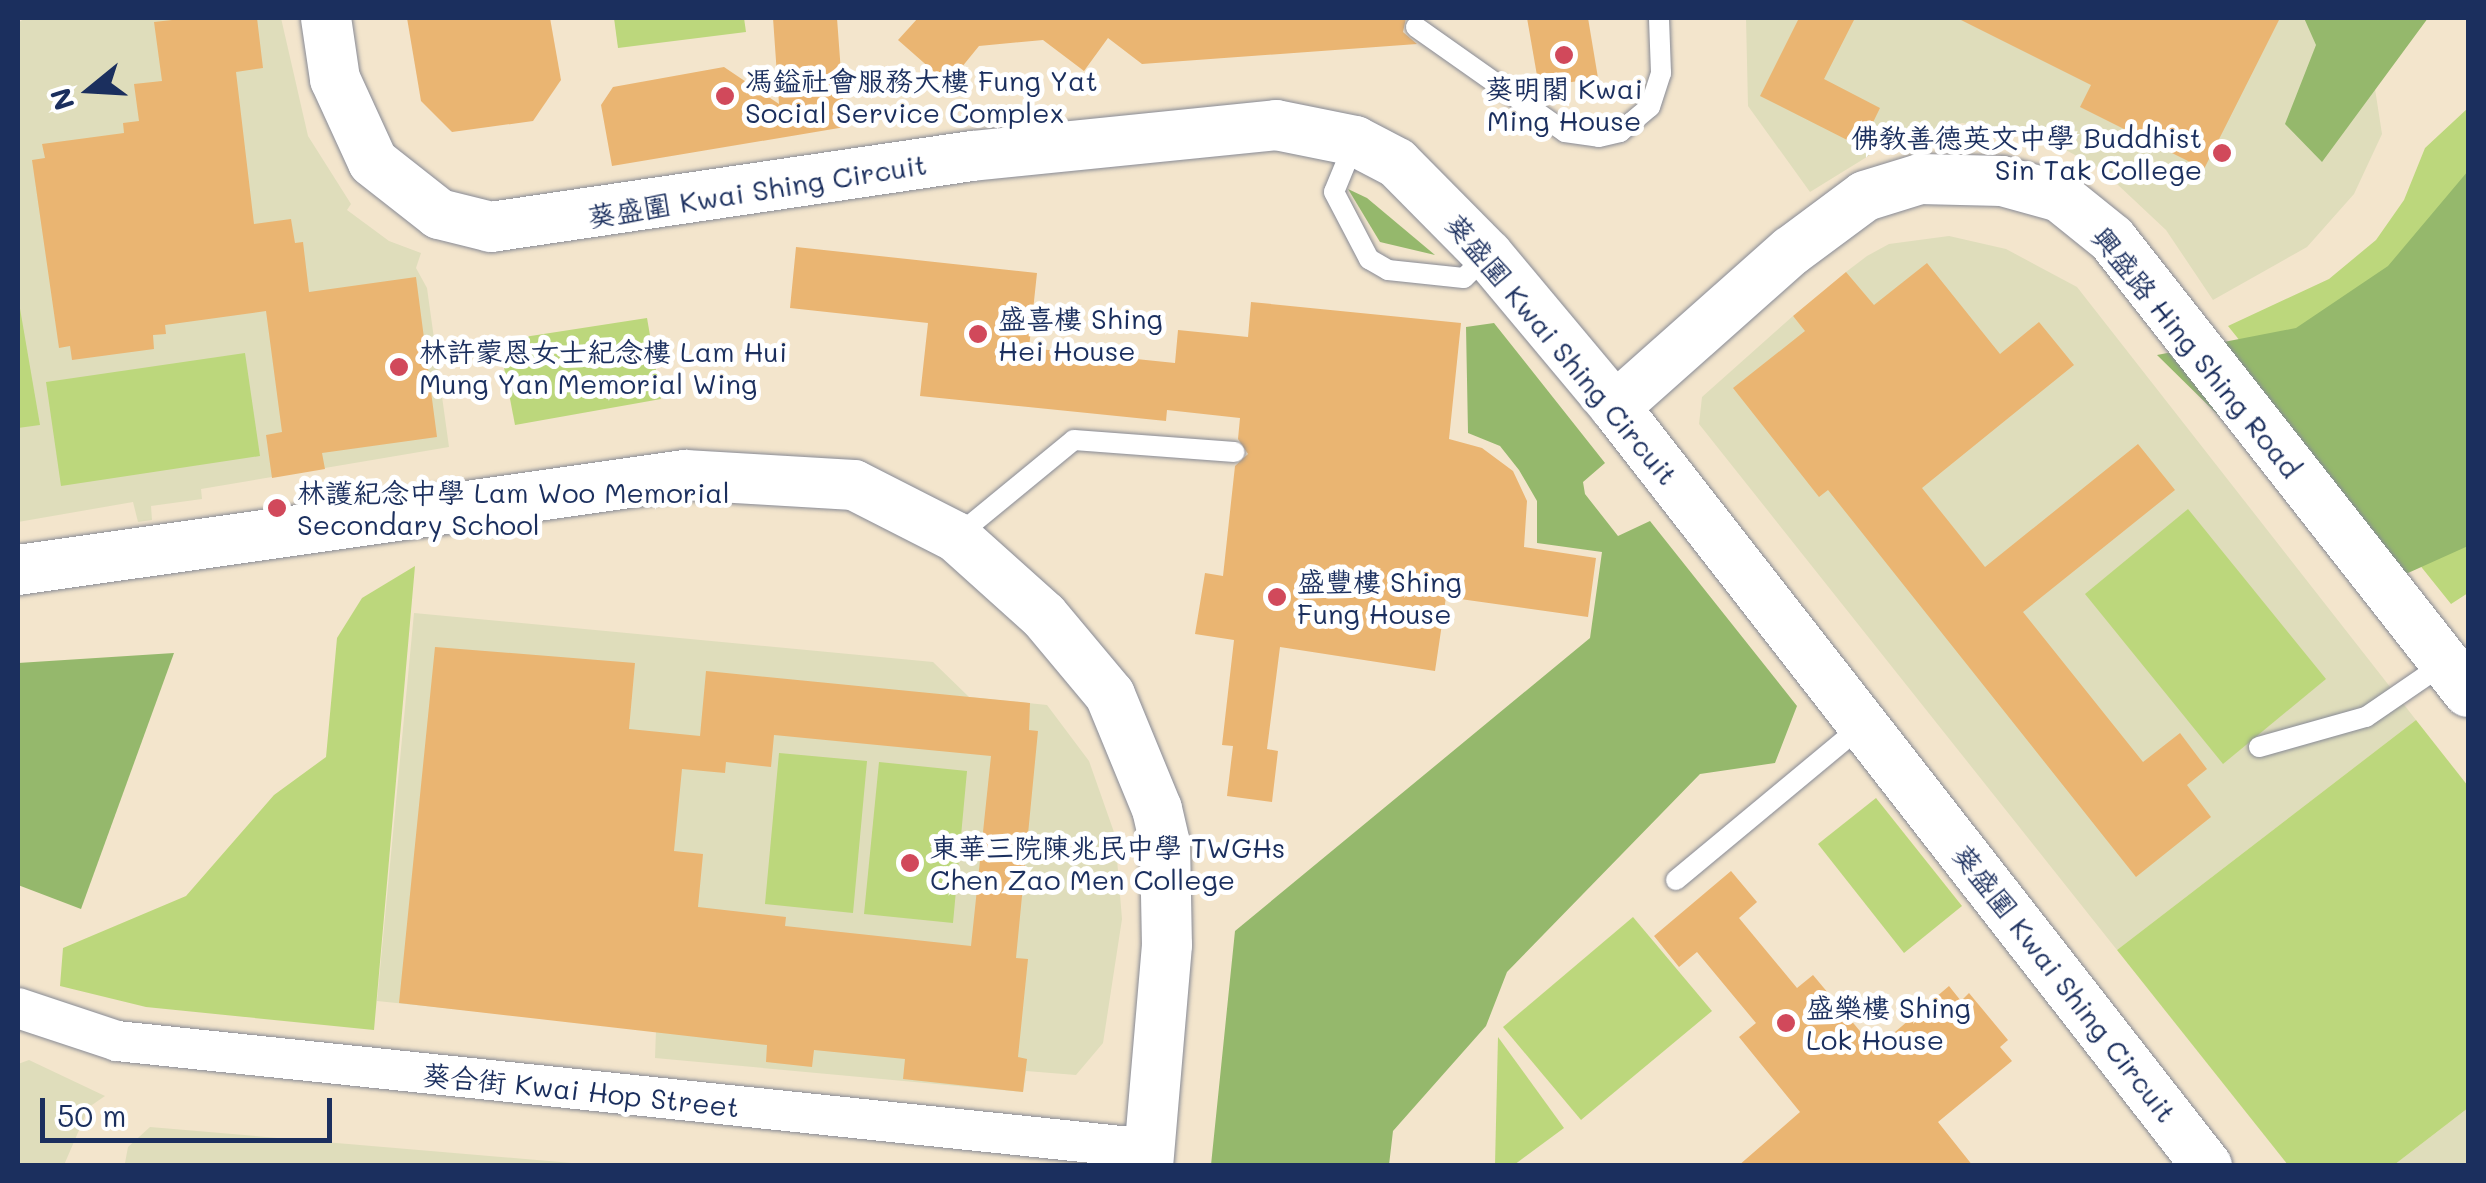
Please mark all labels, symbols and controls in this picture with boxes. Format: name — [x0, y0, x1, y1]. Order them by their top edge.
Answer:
north arrow — [40, 40, 140, 140]
marker: 葵明閣 Kwai Ming House — [1553, 44, 1575, 66]
place label: 馮鎰社會服務大樓 Fung Yat Social Service Complex — [745, 63, 1098, 129]
place label: 葵明閣 Kwai Ming House — [1485, 71, 1643, 137]
text: N — [41, 84, 82, 115]
marker: 馮鎰社會服務大樓 Fung Yat Social Service Complex — [714, 85, 736, 107]
place label: 佛教善德英文中學 Buddhist Sin Tak College — [1851, 120, 2202, 186]
marker: 佛教善德英文中學 Buddhist Sin Tak College — [2211, 142, 2233, 164]
street label: 葵盛圍 Kwai Shing Circuit — [585, 147, 929, 233]
street label: 葵盛圍 Kwai Shing Circuit — [1439, 207, 1685, 491]
street label: 興盛路 Hing Shing Road — [2086, 220, 2308, 484]
place label: 盛喜樓 Shing Hei House — [998, 301, 1163, 367]
marker: 盛喜樓 Shing Hei House — [967, 323, 989, 345]
place label: 林許蒙恩女士紀念樓 Lam Hui Mung Yan Memorial Wing — [419, 334, 787, 400]
marker: 林許蒙恩女士紀念樓 Lam Hui Mung Yan Memorial Wing — [388, 356, 410, 378]
place label: 林護紀念中學 Lam Woo Memorial Secondary School — [297, 475, 730, 541]
marker: 林護紀念中學 Lam Woo Memorial Secondary School — [266, 497, 288, 519]
place label: 盛豐樓 Shing Fung House — [1297, 564, 1462, 630]
marker: 盛豐樓 Shing Fung House — [1266, 586, 1288, 608]
place label: 東華三院陳兆民中學 TWGHs Chen Zao Men College — [930, 830, 1285, 896]
street label: 葵盛圍 Kwai Shing Circuit — [1946, 838, 2184, 1128]
marker: 東華三院陳兆民中學 TWGHs Chen Zao Men College — [899, 852, 921, 874]
place label: 盛樂樓 Shing Lok House — [1806, 990, 1971, 1056]
marker: 盛樂樓 Shing Lok House — [1775, 1012, 1797, 1034]
street label: 葵合街 Kwai Hop Street — [421, 1057, 741, 1123]
scale bar — [45, 1078, 338, 1140]
text: 50 m — [57, 1095, 127, 1135]

